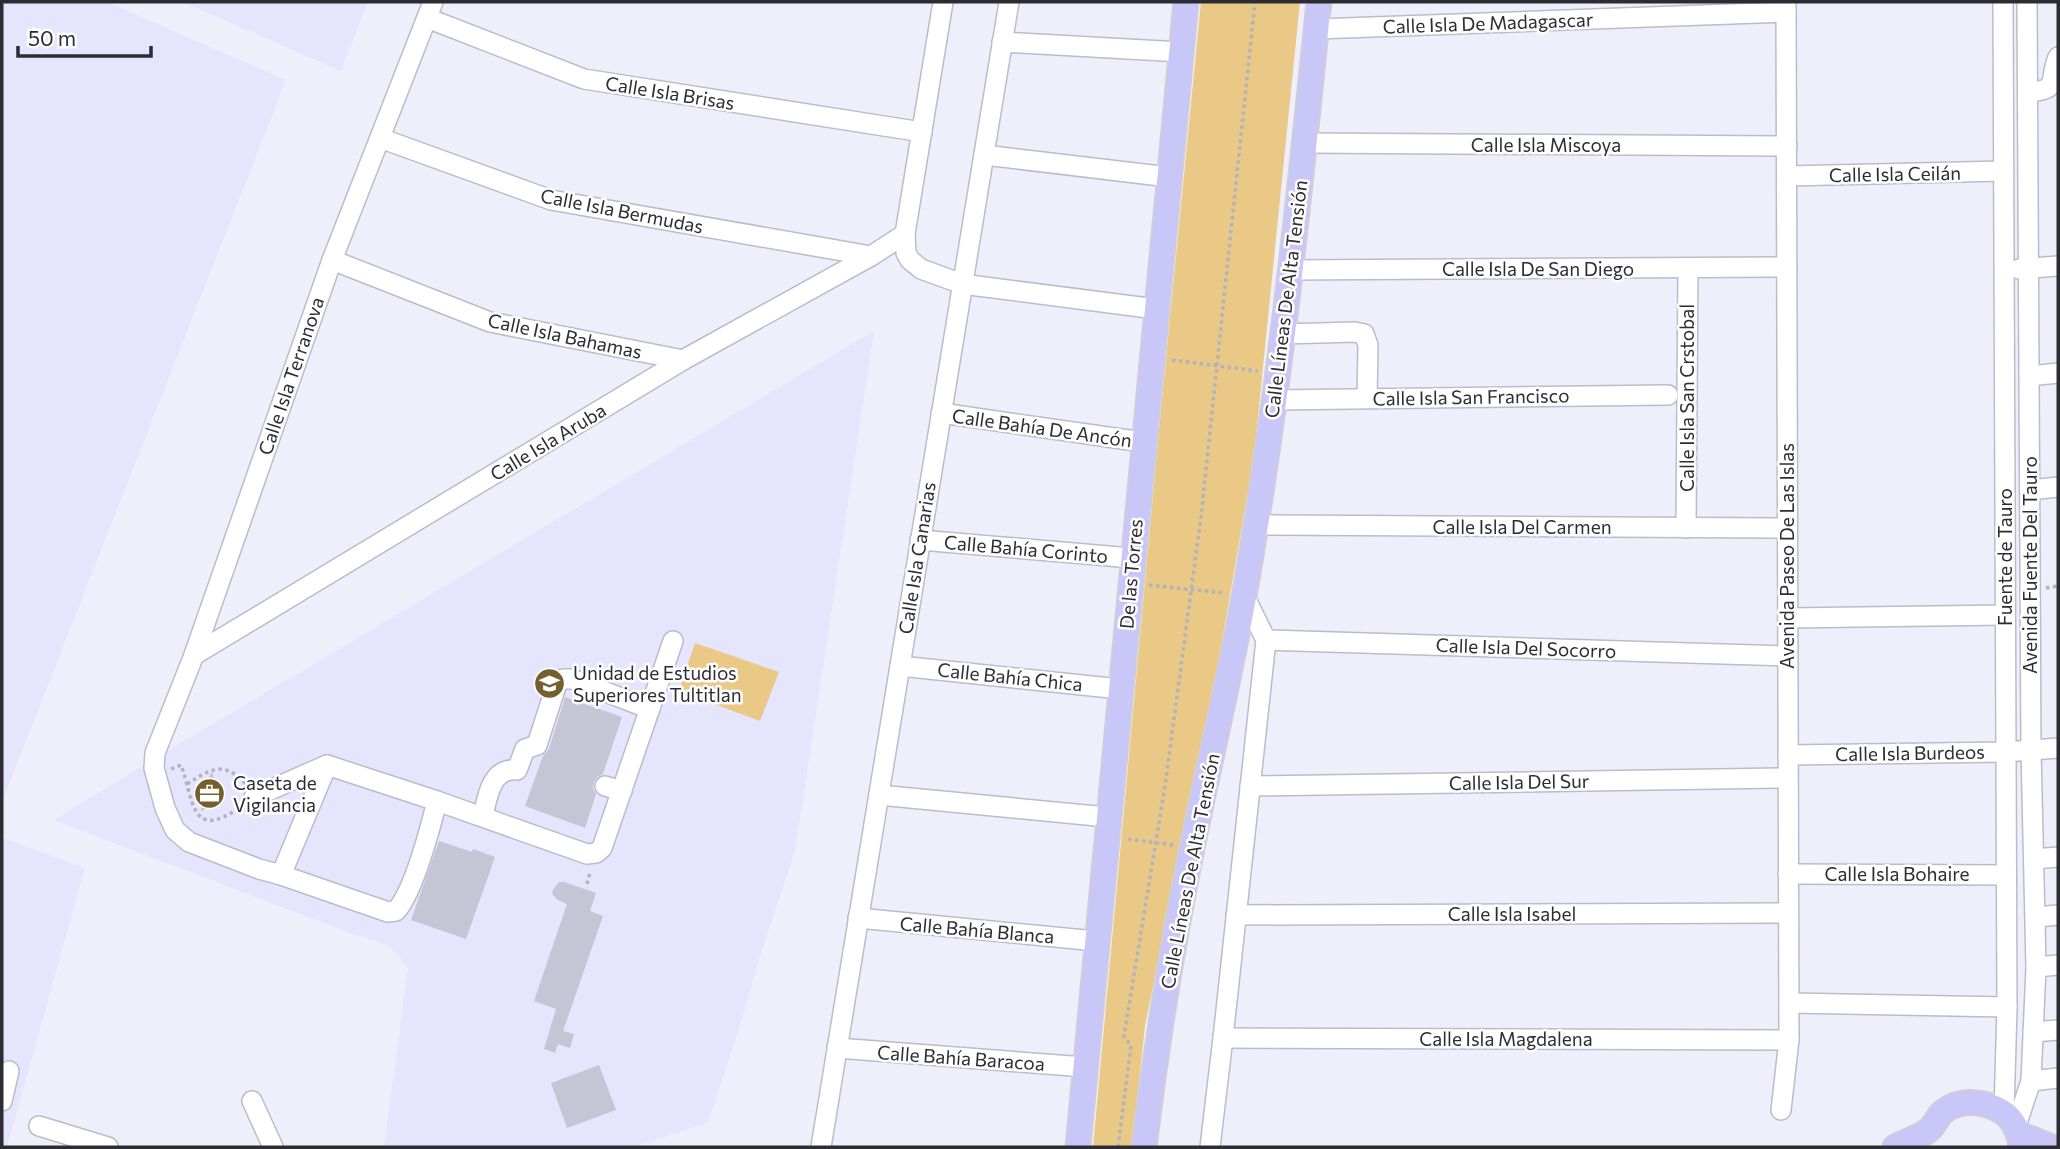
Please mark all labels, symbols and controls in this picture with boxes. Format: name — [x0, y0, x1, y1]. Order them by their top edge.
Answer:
street label: Calle Isla De Madagascar — [1382, 7, 1594, 38]
scale bar — [18, 14, 150, 58]
text: 50 m — [28, 25, 76, 50]
street label: Calle Isla Brisas — [604, 71, 736, 114]
street label: Calle Isla Miscoya — [1471, 133, 1621, 156]
street label: Calle Isla Ceilán — [1829, 161, 1961, 186]
street label: Calle Líneas De Alta Tensión — [1259, 179, 1312, 419]
street label: Calle Isla Bermudas — [539, 183, 705, 238]
street label: Calle Isla De San Diego — [1442, 257, 1634, 280]
street label: Calle Isla Terranova — [253, 294, 328, 458]
street label: Calle Isla San Crstobal — [1675, 304, 1698, 492]
street label: Calle Isla Bahamas — [486, 308, 644, 363]
street label: Calle Isla San Francisco — [1372, 383, 1570, 410]
street label: Calle Isla Aruba — [486, 398, 610, 485]
street label: Calle Bahía De Ancón — [951, 404, 1133, 451]
street label: Avenida Paseo De Las Islas — [1775, 443, 1798, 669]
street label: Avenida Fuente Del Tauro — [2018, 456, 2041, 674]
street label: Calle Isla Canarias — [893, 480, 940, 636]
street label: Fuente de Tauro — [1993, 488, 2016, 626]
street label: Calle Isla Del Carmen — [1432, 515, 1612, 538]
street label: De las Torres — [1114, 518, 1147, 630]
street label: Calle Bahía Corinto — [943, 530, 1109, 567]
street label: Calle Isla Del Socorro — [1435, 633, 1617, 662]
street label: Calle Bahía Chica — [936, 657, 1084, 696]
place label: Unidad de Estudios Superiores Tultitlan — [573, 661, 742, 706]
school or university icon: Unidad de Estudios Superiores Tultitlan — [533, 667, 567, 701]
street label: Calle Isla Burdeos — [1835, 740, 1985, 765]
street label: Calle Líneas De Alta Tensión — [1155, 751, 1224, 991]
street label: Calle Isla Del Sur — [1449, 769, 1590, 794]
place label: Caseta de Vigilancia — [233, 771, 317, 816]
office icon: Caseta de Vigilancia — [193, 777, 227, 811]
street label: Calle Isla Bohaire — [1824, 862, 1970, 885]
street label: Calle Isla Isabel — [1448, 902, 1576, 925]
street label: Calle Bahía Blanca — [899, 911, 1055, 948]
street label: Calle Isla Magdalena — [1419, 1027, 1593, 1050]
street label: Calle Bahía Baracoa — [876, 1040, 1046, 1075]

